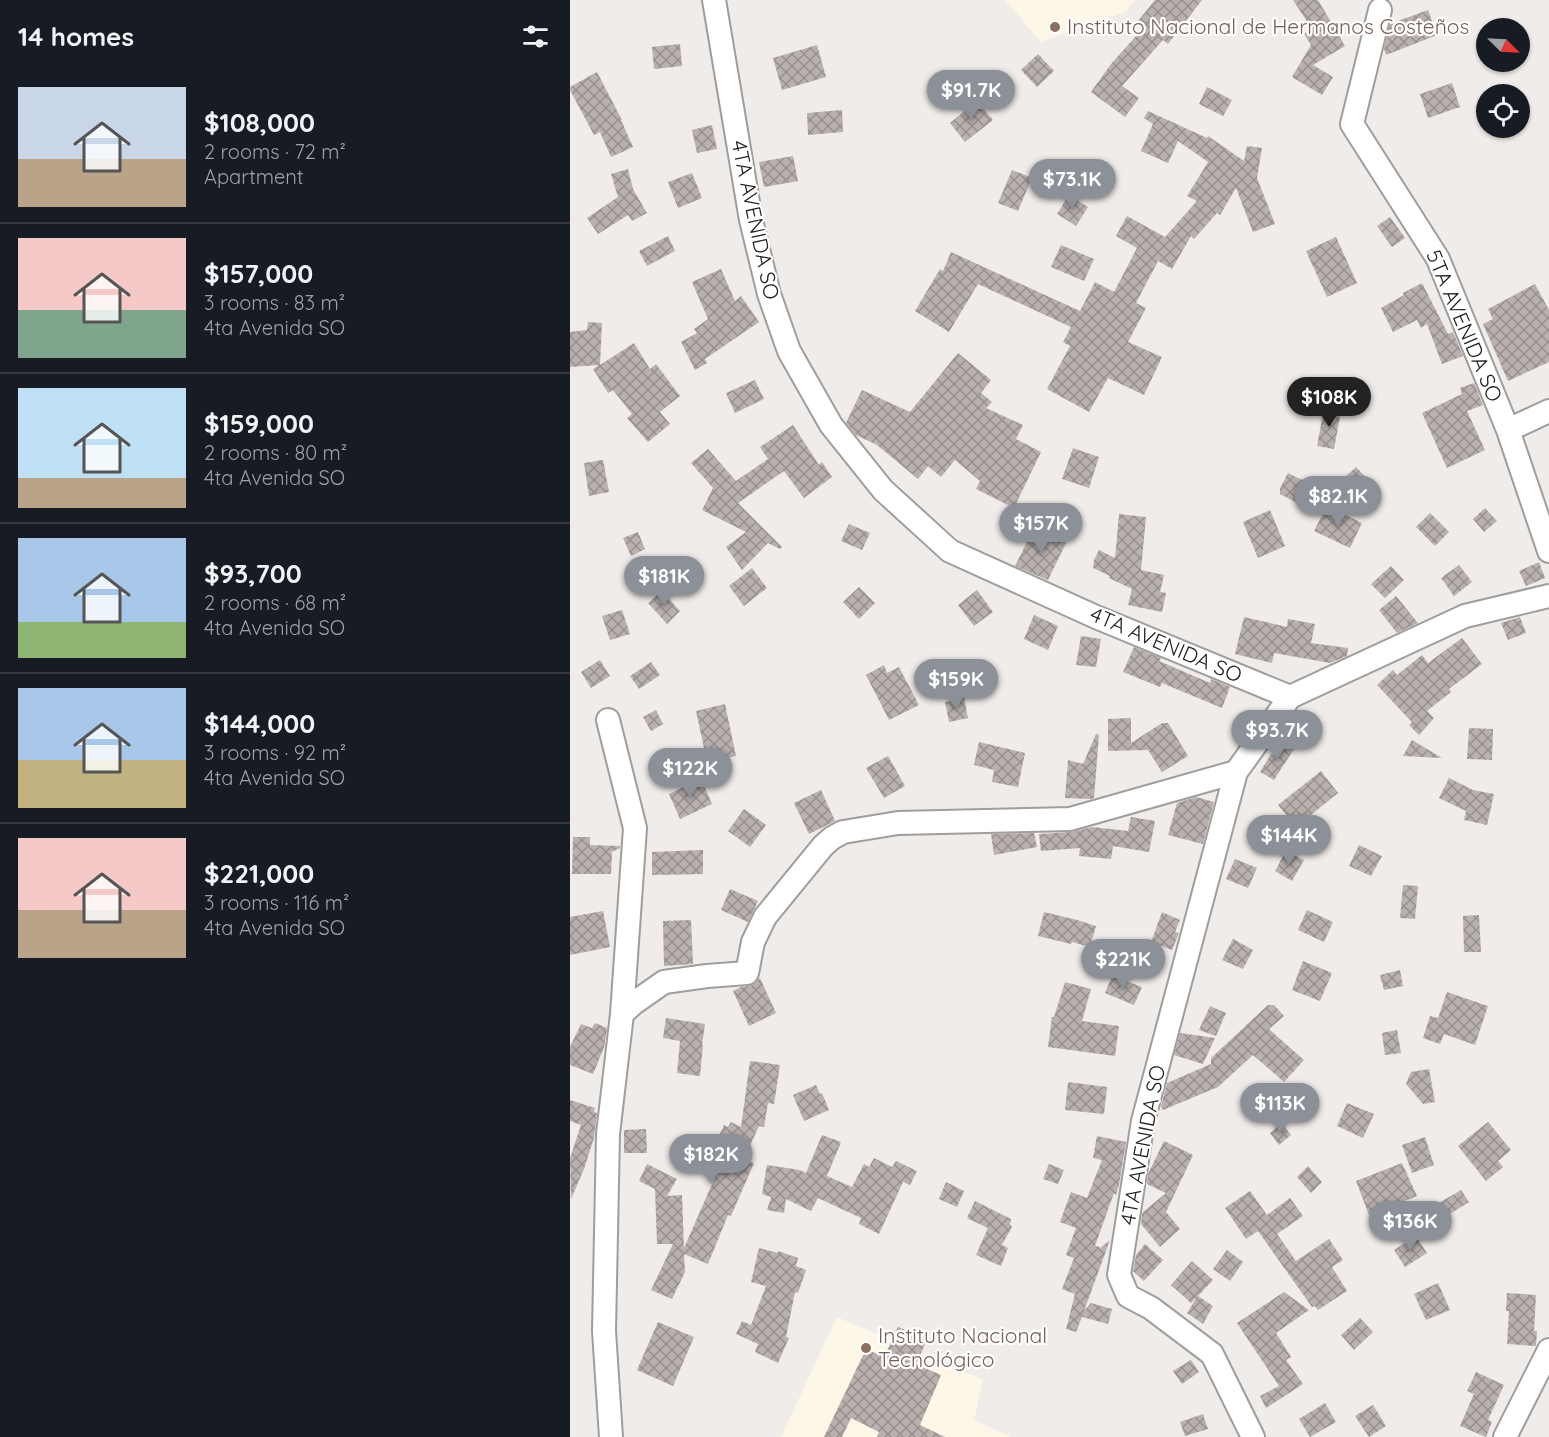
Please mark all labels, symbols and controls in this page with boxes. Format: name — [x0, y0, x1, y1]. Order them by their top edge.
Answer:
place label: Instituto Nacional de Hermanos Costeños — [1067, 13, 1469, 39]
north arrow — [1476, 18, 1530, 72]
map controls — [1476, 18, 1530, 138]
text: 14 homes — [18, 20, 134, 53]
icon: filters — [519, 20, 552, 53]
marker: Instituto Nacional de Hermanos Costeños — [1048, 20, 1062, 34]
pin: $91.7K — [922, 70, 1020, 121]
text: $91.7K — [941, 77, 1001, 102]
button: locate — [1476, 84, 1530, 138]
text: $108,000 — [204, 106, 315, 139]
icon: home — [66, 111, 138, 183]
street label: 4TA AVENIDA SO — [726, 138, 786, 302]
text: 2 rooms · 72 m² — [204, 139, 346, 164]
pin: $73.1K — [1023, 159, 1121, 210]
text: Apartment — [204, 164, 304, 189]
text: $73.1K — [1043, 166, 1101, 191]
street label: 5TA AVENIDA SO — [1421, 246, 1509, 406]
text: $157,000 — [204, 257, 313, 290]
icon: home — [66, 262, 138, 334]
text: 3 rooms · 83 m² — [204, 290, 345, 315]
text: 4ta Avenida SO — [204, 315, 345, 340]
pin: $108K — [1287, 377, 1371, 428]
text: $108K — [1301, 384, 1357, 409]
text: $159,000 — [204, 407, 314, 440]
icon: home — [66, 412, 138, 484]
text: 2 rooms · 80 m² — [204, 440, 347, 465]
text: 4ta Avenida SO — [204, 465, 345, 490]
pin: $82.1K — [1289, 476, 1387, 527]
text: $82.1K — [1308, 483, 1368, 508]
pin: $157K — [999, 503, 1083, 554]
text: $157K — [1013, 510, 1069, 535]
pin: $181K — [622, 556, 706, 607]
text: $93,700 — [204, 557, 302, 590]
icon: home — [66, 562, 138, 634]
text: $181K — [638, 563, 690, 588]
text: 2 rooms · 68 m² — [204, 590, 346, 615]
street label: 4TA AVENIDA SO — [1087, 600, 1246, 688]
text: 4ta Avenida SO — [204, 615, 345, 640]
pin: $159K — [914, 659, 998, 710]
text: $159K — [928, 666, 984, 691]
text: $144,000 — [204, 707, 315, 740]
pin: $93.7K — [1228, 710, 1326, 761]
icon: home — [66, 712, 138, 784]
text: $93.7K — [1245, 717, 1309, 742]
text: 3 rooms · 92 m² — [204, 740, 346, 765]
pin: $122K — [648, 748, 732, 799]
text: $122K — [662, 755, 718, 780]
text: 4ta Avenida SO — [204, 765, 345, 790]
pin: $144K — [1247, 815, 1331, 866]
text: $144K — [1261, 822, 1317, 847]
text: $221,000 — [204, 857, 314, 890]
icon: home — [66, 862, 138, 934]
text: 3 rooms · 116 m² — [204, 890, 349, 915]
text: 4ta Avenida SO — [204, 915, 345, 940]
pin: $221K — [1081, 939, 1165, 990]
text: $221K — [1095, 946, 1151, 971]
street label: 4TA AVENIDA SO — [1114, 1063, 1170, 1227]
pin: $113K — [1238, 1083, 1322, 1134]
text: $113K — [1254, 1090, 1306, 1115]
pin: $182K — [669, 1134, 753, 1185]
text: $182K — [683, 1141, 739, 1166]
pin: $136K — [1368, 1201, 1452, 1252]
text: $136K — [1383, 1208, 1437, 1233]
place label: Instituto Nacional Tecnológico — [878, 1322, 1047, 1372]
marker: Instituto Nacional Tecnológico — [859, 1341, 873, 1355]

